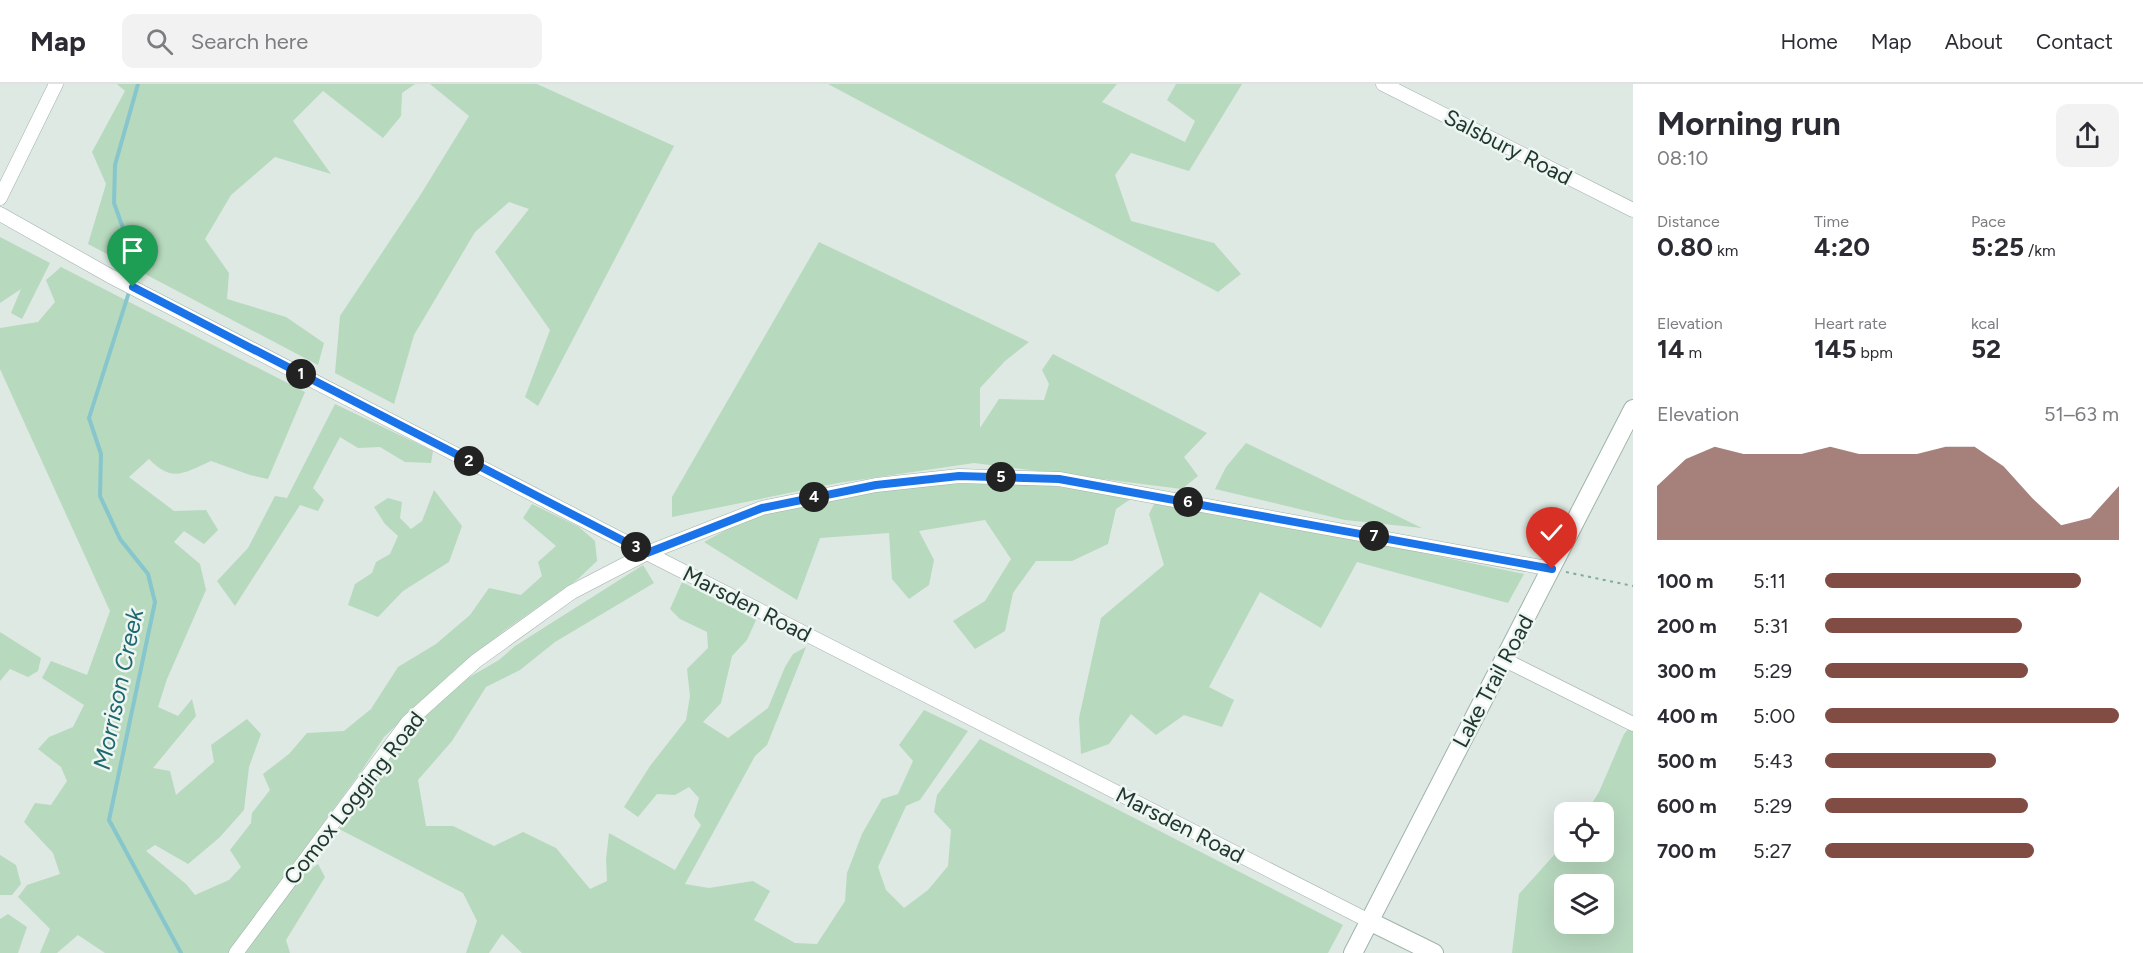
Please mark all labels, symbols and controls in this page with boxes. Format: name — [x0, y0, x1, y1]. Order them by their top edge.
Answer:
search box — [122, 14, 542, 68]
text: Map — [30, 24, 86, 58]
icon: search — [143, 25, 176, 58]
text: Search here — [191, 28, 308, 55]
text: Home — [1781, 29, 1838, 54]
text: Map — [1871, 29, 1912, 54]
text: About — [1945, 29, 2003, 54]
text: Contact — [2036, 29, 2113, 54]
street label: Salsbury Road — [1439, 103, 1577, 191]
text: Morning run — [1657, 104, 1841, 143]
button: share — [2056, 104, 2119, 167]
text: 08:10 — [1657, 146, 1708, 170]
text: Distance — [1657, 212, 1720, 231]
text: Time — [1814, 212, 1849, 231]
text: Pace — [1971, 212, 2006, 231]
pin — [107, 225, 158, 287]
text: 0.80 — [1657, 231, 1713, 263]
text: 4:20 — [1814, 231, 1870, 263]
text: 5:25 — [1971, 231, 2024, 263]
icon: arrive — [116, 234, 149, 267]
text: km — [1713, 241, 1738, 260]
text: /km — [2024, 241, 2056, 260]
text: Elevation — [1657, 314, 1723, 333]
text: Heart rate — [1814, 314, 1887, 333]
text: kcal — [1971, 314, 1999, 333]
text: 14 — [1657, 333, 1684, 365]
text: 145 — [1814, 333, 1857, 365]
text: 52 — [1971, 333, 2001, 365]
text: m — [1684, 343, 1702, 362]
text: bpm — [1857, 343, 1893, 362]
pin: 1 — [286, 359, 316, 389]
text: 1 — [298, 364, 304, 383]
text: Elevation — [1657, 402, 1739, 426]
text: 51–63 m — [2044, 402, 2119, 426]
pin: 2 — [454, 446, 484, 476]
text: 2 — [464, 451, 474, 470]
pin: 5 — [986, 462, 1016, 492]
text: 5 — [996, 467, 1006, 486]
pin: 4 — [799, 482, 829, 512]
text: 4 — [809, 487, 819, 506]
pin: 6 — [1173, 487, 1203, 517]
text: 6 — [1183, 492, 1193, 511]
pin — [1526, 507, 1577, 569]
icon: check — [1535, 516, 1568, 549]
pin: 7 — [1359, 521, 1389, 551]
text: 7 — [1370, 526, 1378, 545]
pin: 3 — [621, 532, 651, 562]
text: 3 — [632, 537, 640, 556]
street label: Marsden Road — [678, 560, 816, 648]
text: 100 m — [1657, 569, 1714, 593]
text: 5:11 — [1753, 569, 1786, 593]
water label: Morrison Creek — [87, 604, 150, 772]
street label: Lake Trail Road — [1447, 610, 1539, 752]
text: 200 m — [1657, 614, 1717, 638]
text: 5:31 — [1753, 614, 1789, 638]
text: 300 m — [1657, 659, 1716, 683]
text: 5:29 — [1753, 659, 1792, 683]
text: 400 m — [1657, 704, 1718, 728]
text: 5:00 — [1753, 704, 1795, 728]
street label: Comox Logging Road — [278, 706, 430, 890]
text: 500 m — [1657, 749, 1717, 773]
text: 5:43 — [1753, 749, 1793, 773]
street label: Marsden Road — [1111, 781, 1249, 869]
text: 600 m — [1657, 794, 1717, 818]
text: 5:29 — [1753, 794, 1792, 818]
map controls — [1554, 802, 1614, 934]
button: locate — [1554, 802, 1614, 862]
text: 700 m — [1657, 839, 1716, 863]
text: 5:27 — [1753, 839, 1791, 863]
button: layers — [1554, 874, 1614, 934]

